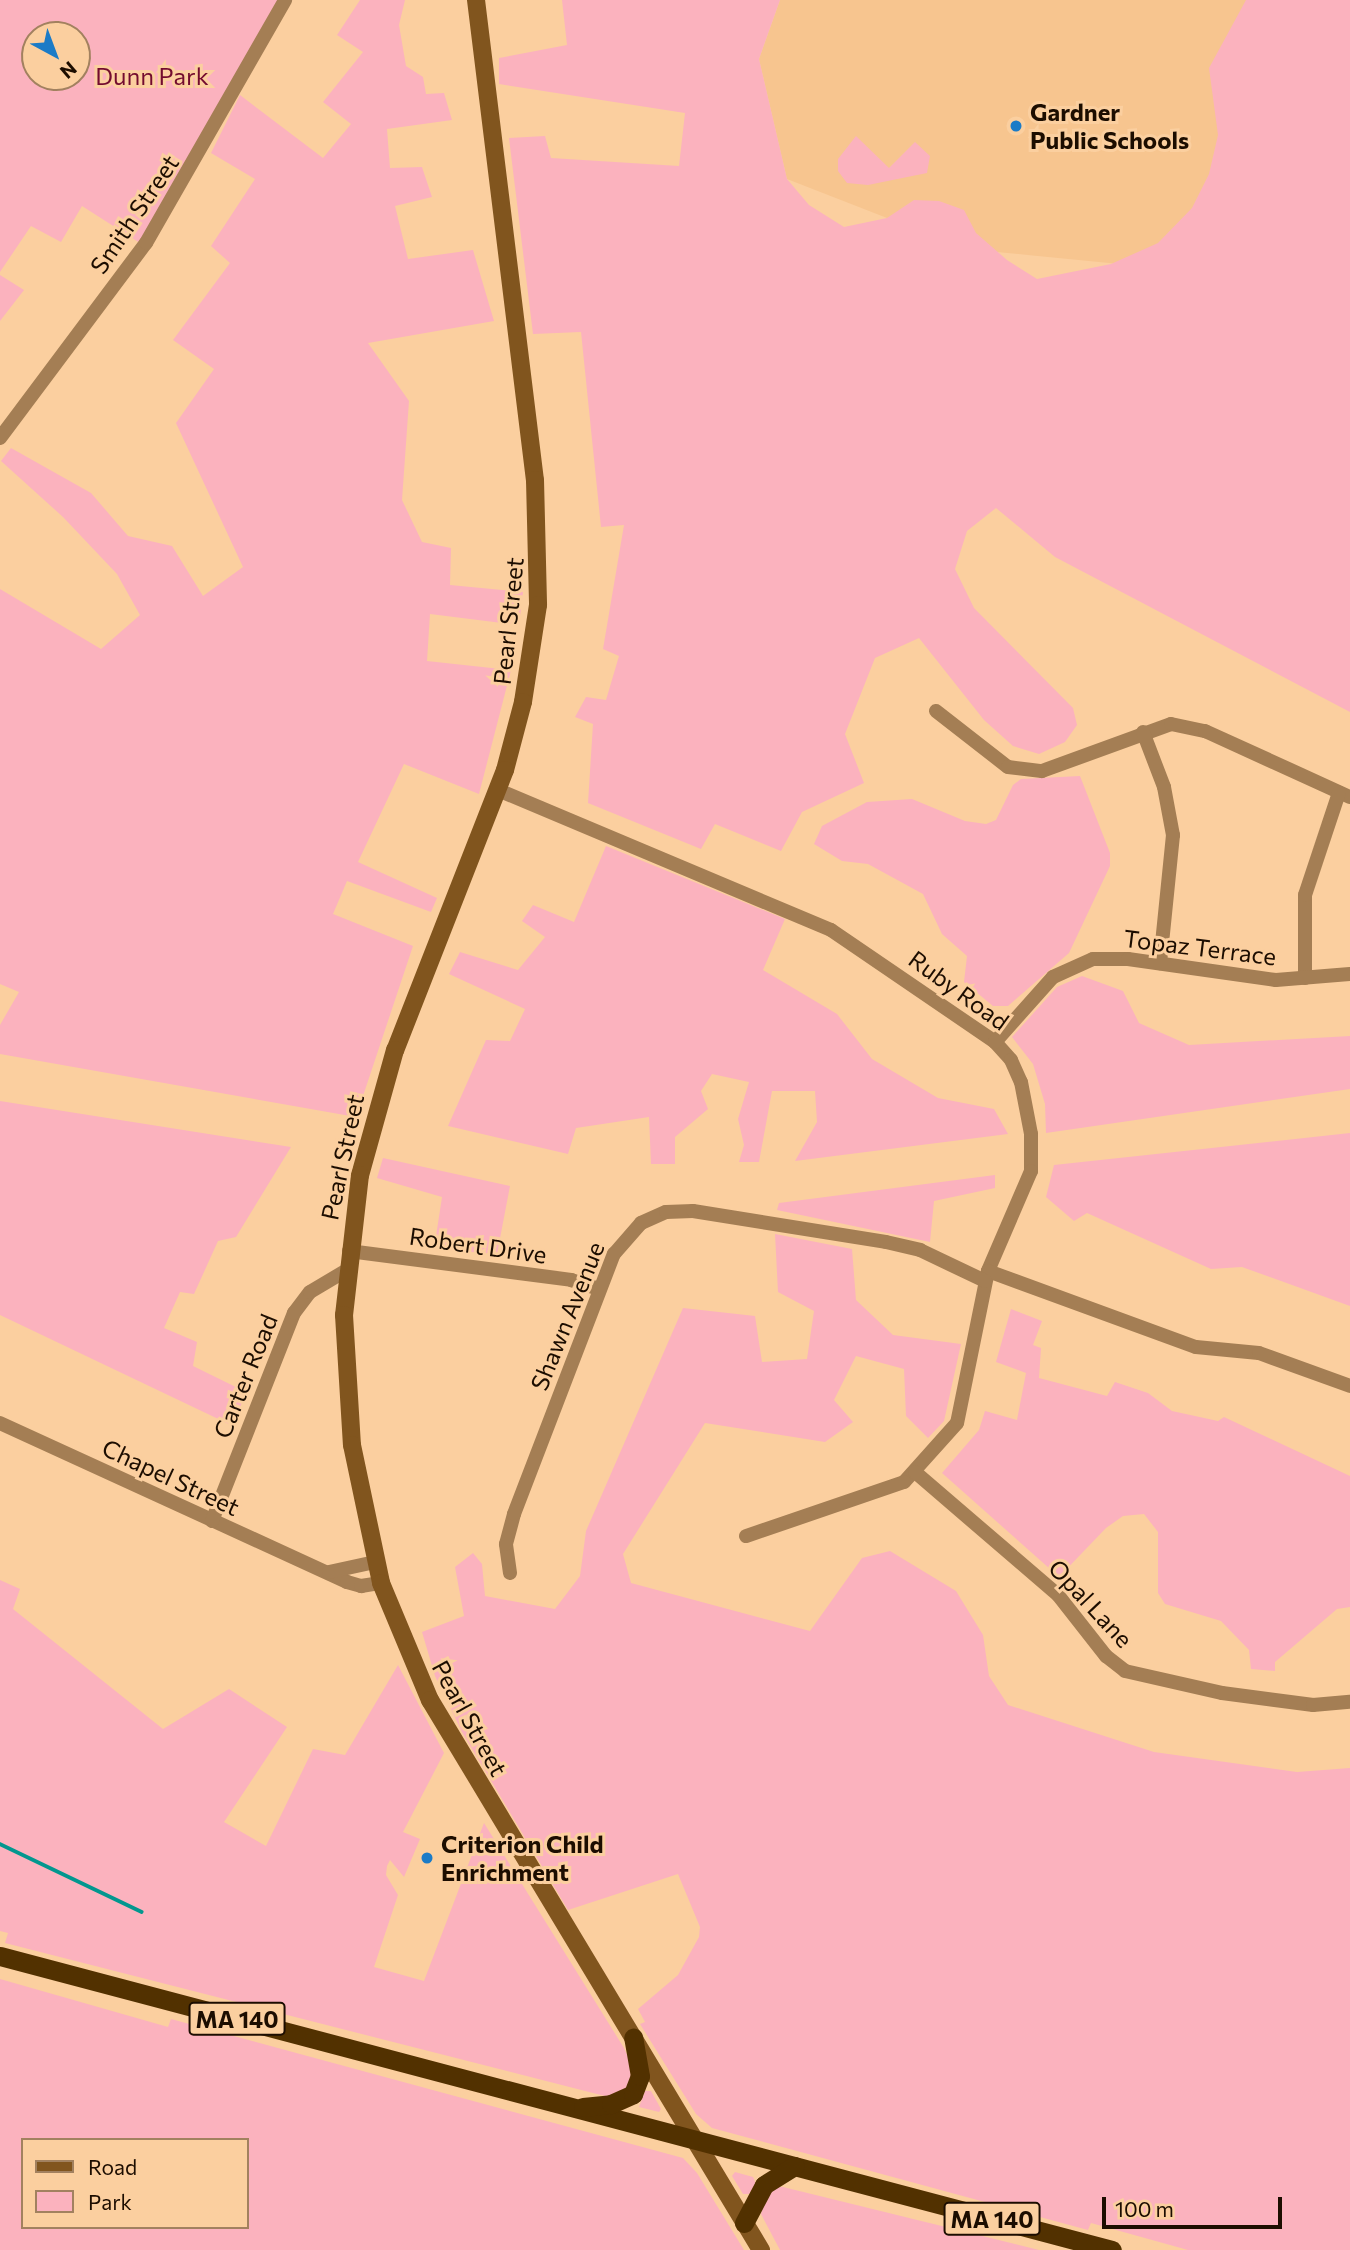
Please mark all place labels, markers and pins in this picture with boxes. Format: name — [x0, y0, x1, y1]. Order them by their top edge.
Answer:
place label: Gardner Public Schools — [1030, 98, 1189, 154]
marker: Gardner Public Schools — [1008, 118, 1024, 134]
place label: Criterion Child Enrichment — [441, 1830, 604, 1886]
marker: Criterion Child Enrichment — [419, 1850, 435, 1866]

